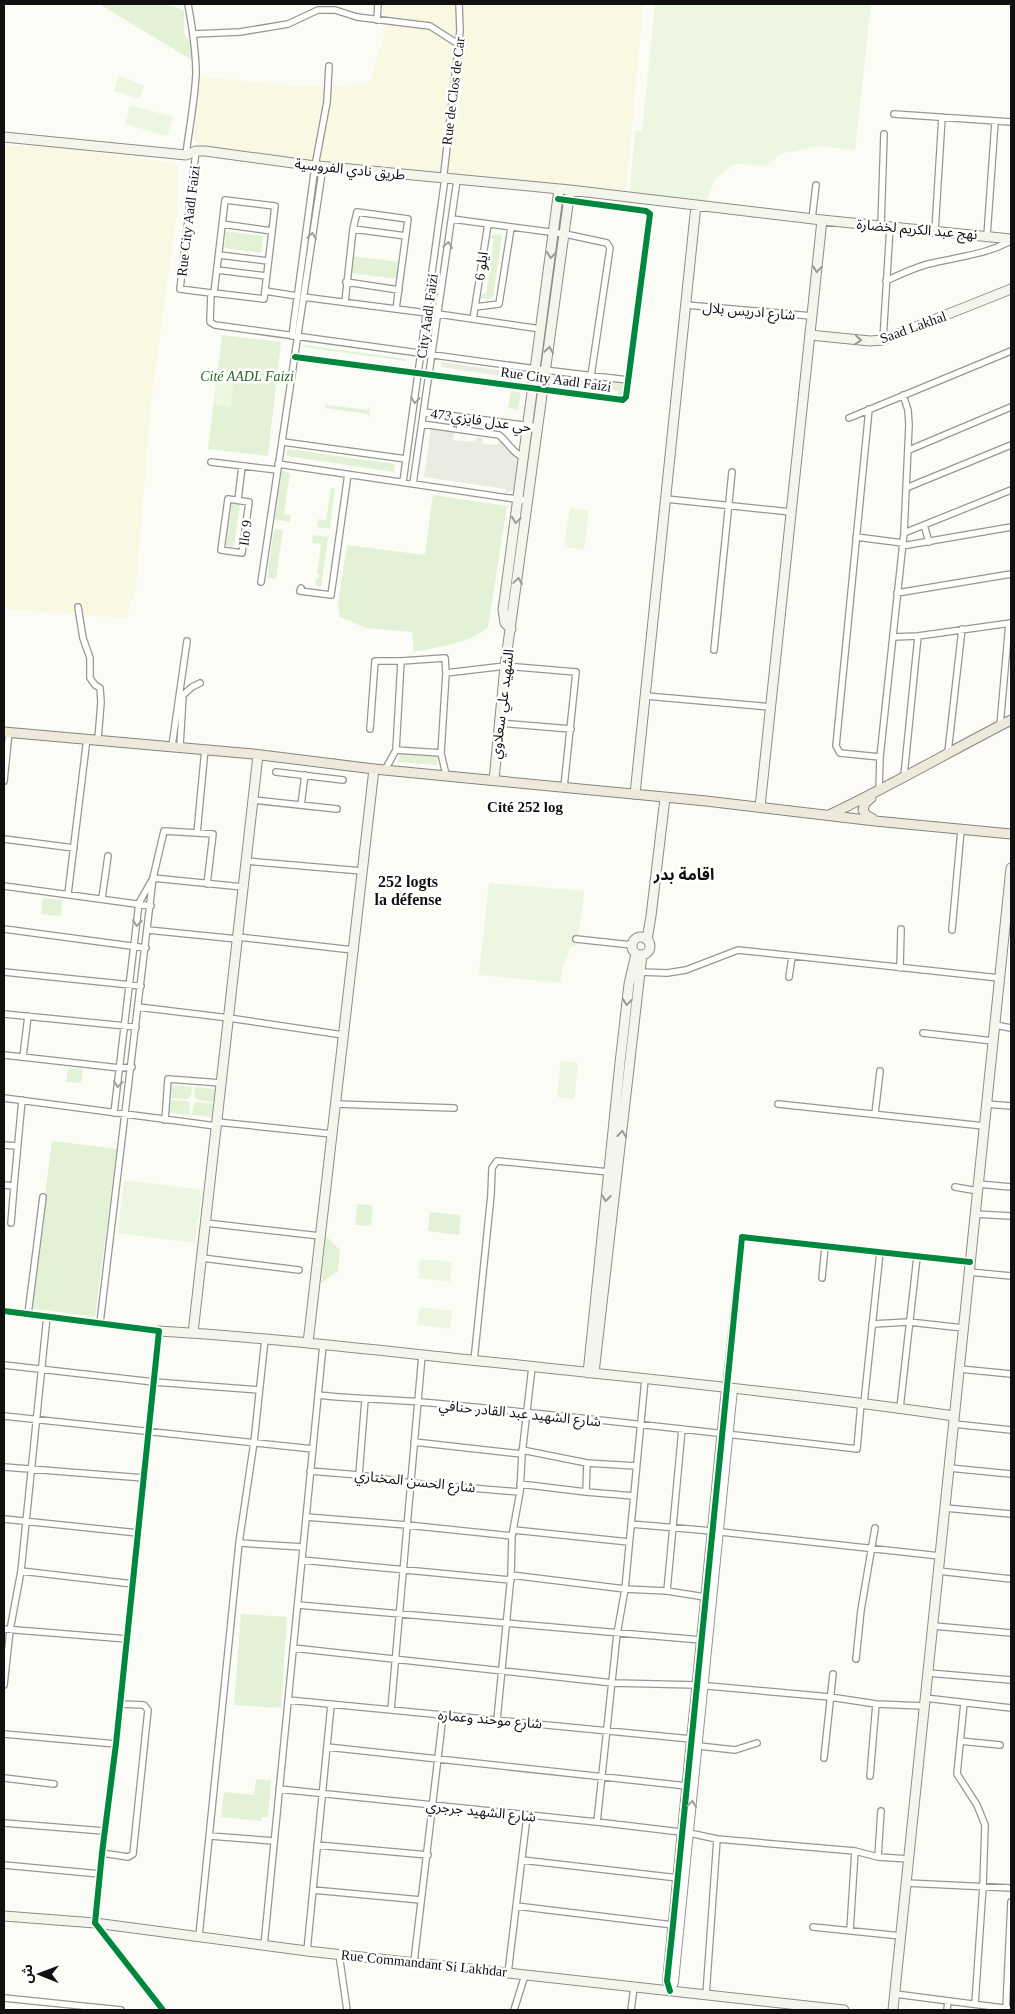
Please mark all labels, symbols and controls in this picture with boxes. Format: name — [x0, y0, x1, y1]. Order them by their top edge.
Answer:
street label: Rue de Clos de Car — [439, 36, 468, 146]
street label: طريق نادي الفروسية — [294, 156, 406, 186]
street label: Rue City Aadl Faizi — [174, 165, 203, 277]
street label: نهج عبد الكريم لخضارة — [856, 217, 978, 245]
one-way arrow — [307, 232, 317, 241]
one-way arrow — [442, 241, 453, 249]
street label: ايلو 6 — [472, 251, 492, 282]
one-way arrow — [546, 251, 557, 259]
one-way arrow — [812, 265, 823, 273]
street label: City Aadl Faizi — [414, 273, 441, 359]
street label: شارع ادريس بلال — [702, 300, 796, 326]
street label: Saad Lakhal — [878, 308, 949, 346]
one-way arrow — [855, 334, 863, 345]
one-way arrow — [543, 346, 554, 354]
street label: Rue City Aadl Faizi — [500, 364, 612, 395]
park label: Cité AADL Faizi — [200, 369, 294, 384]
one-way arrow — [410, 396, 420, 404]
street label: 473حي عدل فايزي — [429, 406, 532, 438]
one-way arrow — [511, 516, 521, 525]
street label: Ilo 9 — [236, 519, 255, 547]
one-way arrow — [512, 577, 523, 585]
street label: الشهيد علي سعلاوي — [488, 648, 520, 760]
district label: Cité 252 log — [487, 799, 563, 815]
district label: اقامة بدر — [653, 866, 714, 884]
district label: 252 logts la défense — [374, 873, 442, 908]
one-way arrow — [132, 919, 143, 927]
one-way arrow — [622, 998, 633, 1006]
one-way arrow — [113, 1081, 124, 1089]
one-way arrow — [616, 1129, 627, 1137]
one-way arrow — [601, 1195, 612, 1203]
street label: شارع الشهيد عبد القادر حنافي — [438, 1398, 602, 1433]
street label: شارع الحسن المختاري — [353, 1468, 476, 1499]
street label: شارع موحند وعماره — [437, 1707, 543, 1735]
street label: شارع الشهيد جرجري — [425, 1798, 537, 1828]
one-way arrow — [687, 1800, 698, 1808]
street label: Rue Commandant Si Lakhdar — [340, 1947, 508, 1980]
north arrow — [15, 1949, 65, 1999]
text: ش — [20, 1964, 35, 1984]

